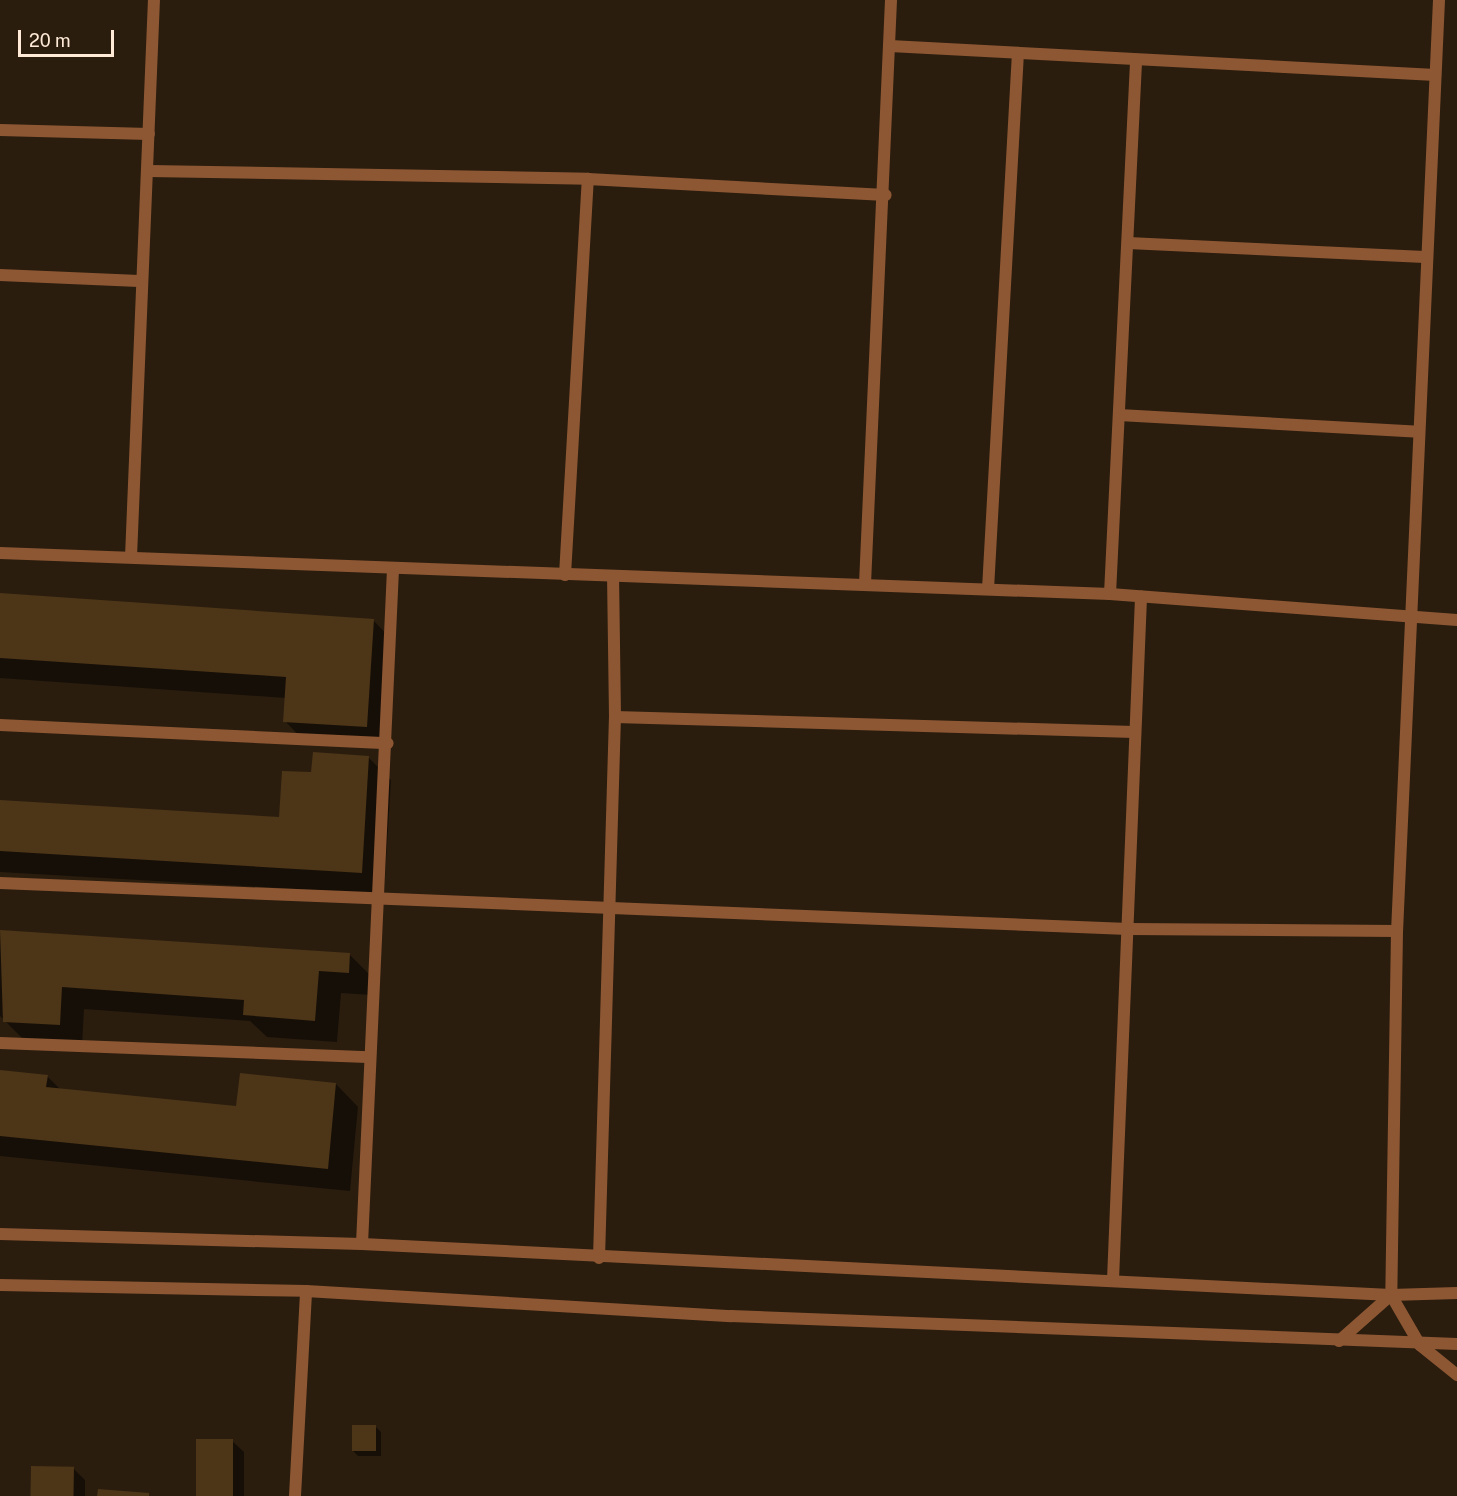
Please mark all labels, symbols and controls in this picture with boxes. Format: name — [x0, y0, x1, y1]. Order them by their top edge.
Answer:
scale bar — [21, 18, 117, 56]
text: 20 m — [29, 30, 71, 51]

